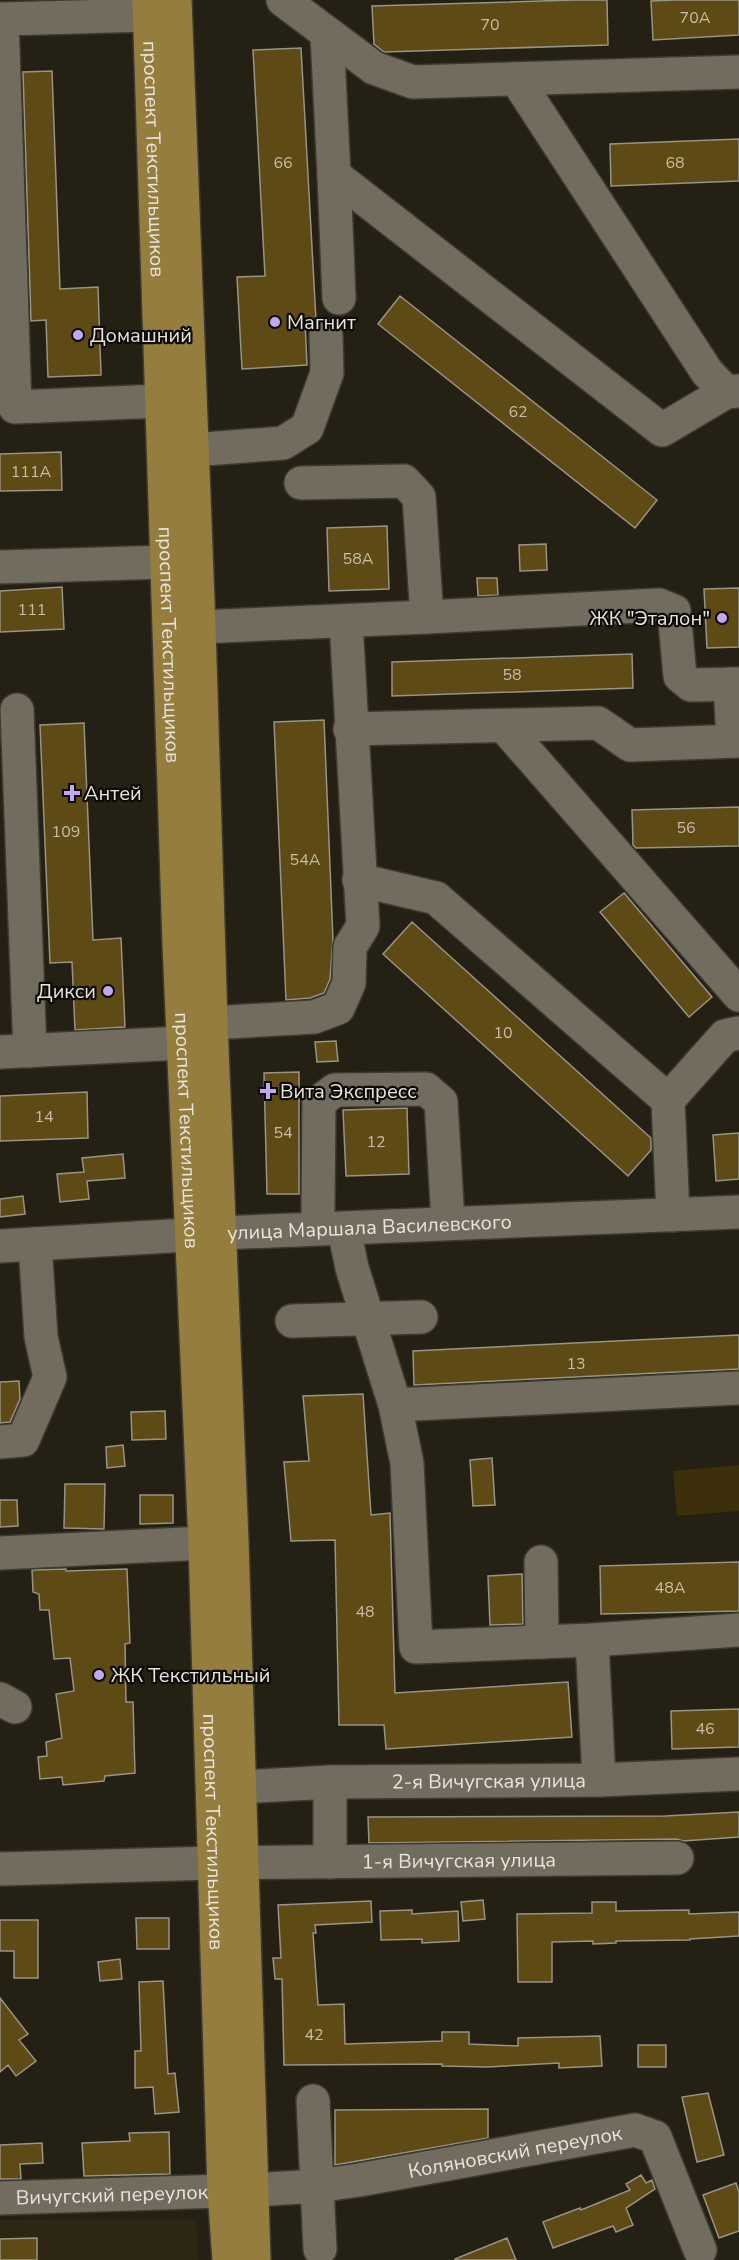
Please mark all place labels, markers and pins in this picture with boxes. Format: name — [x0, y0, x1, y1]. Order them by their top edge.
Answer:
place label: Магнит — [287, 309, 356, 336]
marker: Магнит — [268, 315, 282, 329]
place label: Домашний — [90, 322, 192, 349]
marker: Домашний — [71, 328, 85, 342]
place label: ЖК "Эталон" — [589, 605, 710, 632]
marker: ЖК "Эталон" — [715, 611, 729, 625]
place label: Антей — [84, 780, 142, 807]
marker: Антей — [65, 786, 79, 800]
place label: Дикси — [37, 978, 96, 1005]
marker: Дикси — [101, 984, 115, 998]
place label: Вита Экспресс — [280, 1078, 417, 1105]
marker: Вита Экспресс — [261, 1084, 275, 1098]
place label: ЖК Текстильный — [111, 1662, 270, 1689]
marker: ЖК Текстильный — [92, 1668, 106, 1682]

